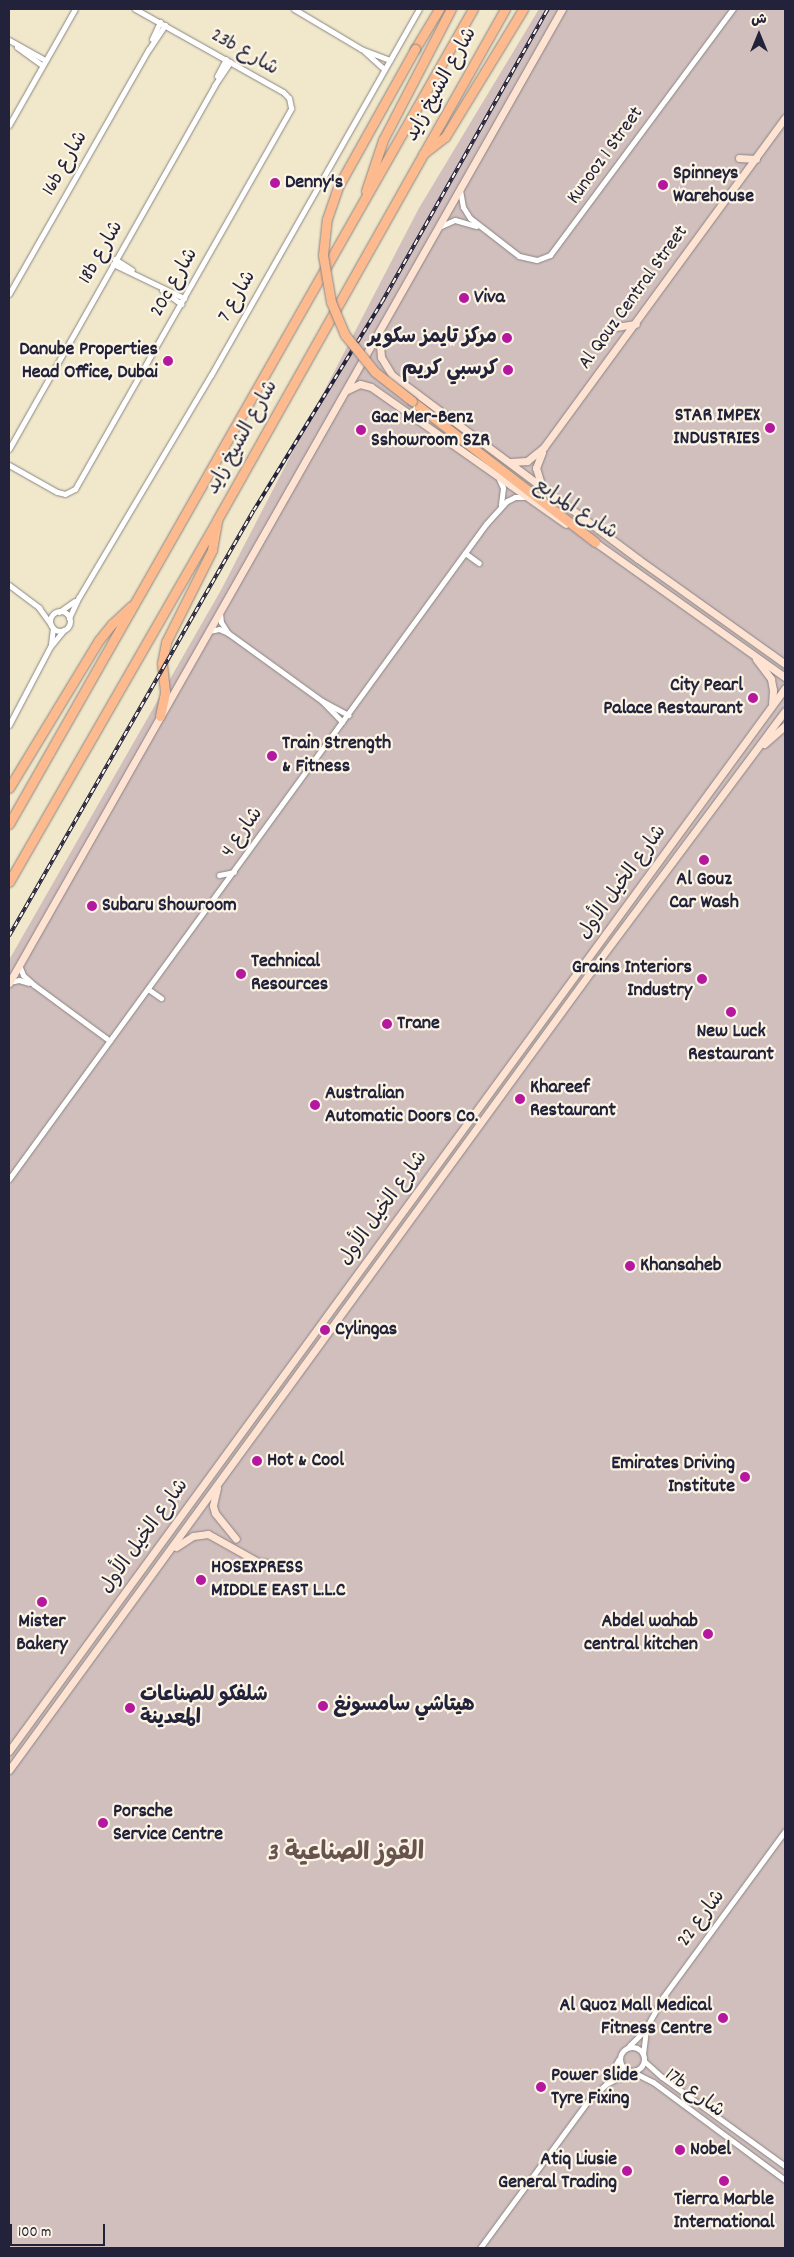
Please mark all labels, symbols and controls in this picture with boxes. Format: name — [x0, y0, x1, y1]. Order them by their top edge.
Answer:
north arrow — [734, 10, 784, 60]
text: ش — [751, 10, 767, 30]
street label: 23b شارع — [206, 24, 282, 82]
street label: شارع الشيخ زايد — [401, 24, 483, 146]
street label: Kunooz 1 Street — [563, 103, 649, 209]
street label: 16b شارع — [38, 127, 94, 201]
place label: Spinneys Warehouse — [673, 162, 754, 209]
place label: Denny's — [285, 171, 343, 195]
marker: Denny's — [269, 177, 281, 189]
marker: Spinneys Warehouse — [657, 179, 669, 191]
street label: 18b شارع — [74, 217, 130, 289]
street label: Al Qouz Central Street — [574, 222, 694, 374]
street label: 20c شارع — [146, 244, 204, 322]
street label: شارع 7 — [214, 267, 262, 327]
place label: Viva — [474, 286, 505, 310]
marker: Viva — [458, 292, 470, 304]
place label: مركز تايمز سكوير — [368, 326, 497, 350]
marker: مركز تايمز سكوير — [501, 332, 513, 344]
place label: Danube Properties Head Office, Dubai — [19, 338, 158, 385]
marker: Danube Properties Head Office, Dubai — [162, 355, 174, 367]
place label: كرسبي كريم — [402, 358, 498, 382]
marker: كرسبي كريم — [502, 364, 514, 376]
street label: شارع الشيخ زايد — [202, 377, 284, 499]
place label: STAR IMPEX INDUSTRIES — [673, 404, 760, 451]
place label: Gac Mer-Benz Sshowroom SZR — [371, 406, 490, 453]
marker: STAR IMPEX INDUSTRIES — [764, 422, 776, 434]
marker: Gac Mer-Benz Sshowroom SZR — [355, 424, 367, 436]
street label: شارع المرابع — [529, 474, 621, 546]
place label: City Pearl Palace Restaurant — [603, 674, 743, 721]
marker: City Pearl Palace Restaurant — [747, 692, 759, 704]
place label: Train Strength & Fitness — [282, 732, 391, 779]
marker: Train Strength & Fitness — [266, 750, 278, 762]
street label: شارع 4 — [217, 803, 269, 863]
street label: شارع الخيل الأول — [573, 821, 673, 945]
marker: Al Gouz Car Wash — [698, 854, 710, 866]
place label: Al Gouz Car Wash — [669, 868, 739, 915]
place label: Subaru Showroom — [102, 894, 237, 918]
marker: Subaru Showroom — [86, 900, 98, 912]
place label: Technical Resources — [251, 950, 328, 997]
place label: Grains Interiors Industry — [572, 956, 692, 1003]
marker: Technical Resources — [235, 968, 247, 980]
marker: Grains Interiors Industry — [696, 973, 708, 985]
marker: New Luck Restaurant — [725, 1006, 737, 1018]
place label: Trane — [397, 1012, 440, 1036]
marker: Trane — [381, 1018, 393, 1030]
place label: New Luck Restaurant — [688, 1020, 774, 1067]
place label: Khareef Restaurant — [530, 1076, 616, 1123]
place label: Australian Automatic Doors Co. — [325, 1082, 478, 1129]
marker: Khareef Restaurant — [514, 1093, 526, 1105]
marker: Australian Automatic Doors Co. — [309, 1099, 321, 1111]
street label: شارع الخيل الأول — [334, 1147, 434, 1271]
place label: Khansaheb — [640, 1254, 721, 1278]
marker: Khansaheb — [624, 1260, 636, 1272]
place label: Cylingas — [335, 1318, 397, 1342]
marker: Cylingas — [319, 1324, 331, 1336]
place label: Hot & Cool — [267, 1449, 344, 1473]
place label: Emirates Driving Institute — [611, 1453, 735, 1500]
marker: Hot & Cool — [251, 1455, 263, 1467]
marker: Emirates Driving Institute — [739, 1471, 751, 1483]
street label: شارع الخيل الأول — [95, 1475, 195, 1599]
place label: HOSEXPRESS MIDDLE EAST L.L.C — [211, 1556, 346, 1603]
marker: HOSEXPRESS MIDDLE EAST L.L.C — [195, 1574, 207, 1586]
marker: Mister Bakery — [36, 1596, 48, 1608]
place label: Mister Bakery — [16, 1610, 68, 1657]
place label: Abdel wahab central kitchen — [584, 1610, 698, 1657]
marker: Abdel wahab central kitchen — [702, 1628, 714, 1640]
place label: شلفكو للصناعات المعدينة — [140, 1684, 268, 1731]
place label: هيتاشي سامسونغ — [333, 1694, 475, 1718]
marker: هيتاشي سامسونغ — [317, 1700, 329, 1712]
marker: شلفكو للصناعات المعدينة — [124, 1702, 136, 1714]
place label: Porsche Service Centre — [113, 1800, 223, 1847]
marker: Porsche Service Centre — [97, 1817, 109, 1829]
district label: القوز الصناعية 3 — [268, 1839, 424, 1869]
street label: شارع 22 — [673, 1886, 731, 1952]
place label: Al Quoz Mall Medical Fitness Centre — [559, 1994, 712, 2041]
marker: Al Quoz Mall Medical Fitness Centre — [716, 2011, 730, 2025]
place label: Power Slide Tyre Fixing — [551, 2064, 638, 2111]
street label: 17b شارع — [659, 2064, 729, 2124]
marker: Power Slide Tyre Fixing — [535, 2081, 547, 2093]
place label: Nobel — [690, 2138, 731, 2162]
marker: Nobel — [674, 2144, 686, 2156]
place label: Atiq Liusie General Trading — [498, 2148, 617, 2195]
marker: Atiq Liusie General Trading — [621, 2165, 633, 2177]
marker: Tierra Marble International — [718, 2175, 730, 2187]
place label: Tierra Marble International — [674, 2189, 774, 2236]
scale bar — [12, 2214, 108, 2246]
text: 100 m — [18, 2222, 51, 2244]

